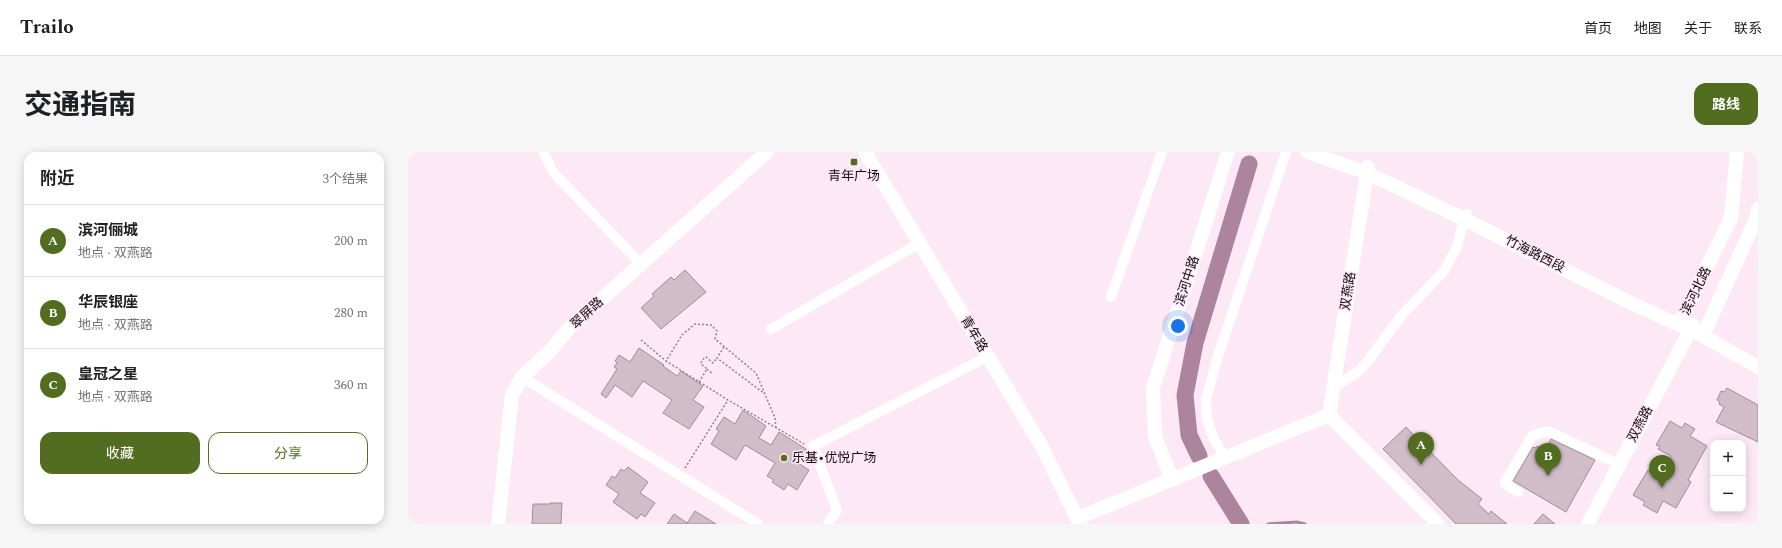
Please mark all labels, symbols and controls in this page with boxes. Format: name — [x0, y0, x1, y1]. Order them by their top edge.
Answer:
text: Trailo — [20, 13, 74, 42]
text: 首页 — [1584, 18, 1612, 39]
text: 地图 — [1634, 18, 1662, 39]
text: 关于 — [1684, 18, 1712, 39]
text: 联系 — [1734, 18, 1762, 39]
button: 路线 — [1694, 83, 1758, 125]
text: 交通指南 — [24, 84, 136, 127]
marker: 青年广场 — [849, 157, 859, 167]
text: 附近 — [40, 166, 74, 192]
place label: 青年广场 — [828, 166, 880, 186]
text: 3个结果 — [322, 169, 368, 189]
text: 滨河俪城 — [78, 219, 138, 242]
street label: 竹海路西段 — [1501, 230, 1569, 278]
text: A — [48, 231, 58, 251]
text: 200 m — [334, 231, 368, 251]
text: 地点 · 双燕路 — [78, 243, 153, 263]
street label: 滨河中路 — [1169, 253, 1205, 309]
street label: 滨河北路 — [1676, 263, 1716, 319]
street label: 双燕路 — [1335, 270, 1361, 312]
text: 华辰银座 — [78, 291, 138, 314]
street label: 翠屏路 — [566, 292, 608, 334]
text: B — [48, 303, 58, 323]
text: 280 m — [334, 303, 368, 323]
street label: 青年路 — [955, 312, 993, 356]
text: 地点 · 双燕路 — [78, 315, 153, 335]
your location — [1168, 316, 1188, 336]
text: 皇冠之星 — [78, 363, 138, 386]
text: C — [48, 375, 58, 395]
text: 360 m — [334, 375, 368, 395]
text: 地点 · 双燕路 — [78, 387, 153, 407]
street label: 双燕路 — [1622, 402, 1658, 446]
button: 收藏 — [40, 432, 200, 474]
button: 分享 — [208, 432, 368, 474]
pin: A — [1408, 432, 1434, 465]
map controls — [1710, 440, 1746, 512]
button: + — [1710, 440, 1746, 476]
pin: B — [1535, 443, 1561, 476]
place label: 乐基•优悦广场 — [792, 448, 877, 468]
marker: 乐基•优悦广场 — [779, 453, 789, 463]
pin: C — [1649, 455, 1675, 488]
button: − — [1710, 476, 1746, 512]

